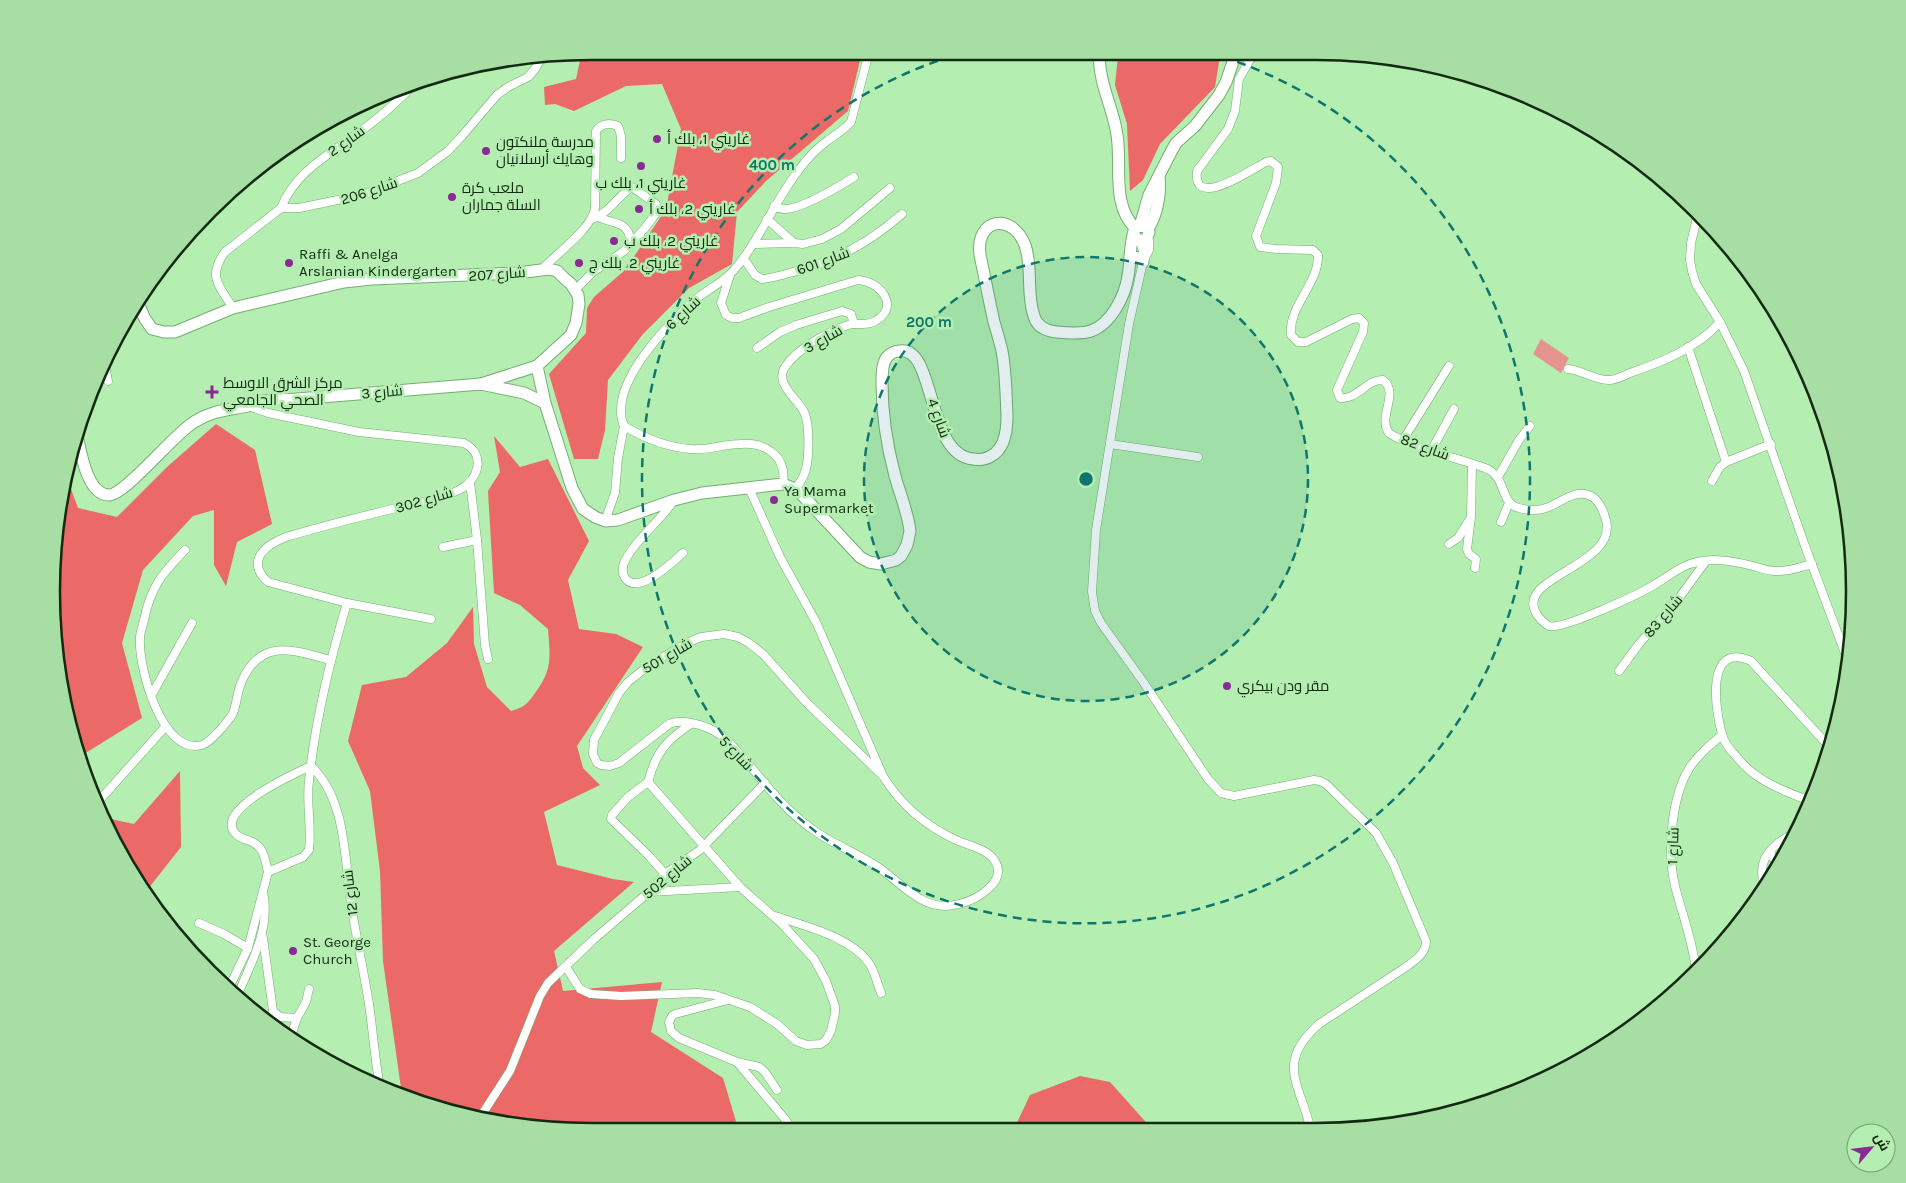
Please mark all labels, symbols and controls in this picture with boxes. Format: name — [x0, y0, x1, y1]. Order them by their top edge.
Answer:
street label: شارع 2 — [324, 122, 369, 162]
place label: غاريني 1، بلك أ — [667, 129, 750, 151]
place label: مدرسة ملنكتون وهايك أرسلانيان — [496, 133, 594, 169]
marker: غاريني 1، بلك أ — [651, 133, 663, 145]
marker: مدرسة ملنكتون وهايك أرسلانيان — [480, 145, 492, 157]
text: 400 m — [749, 156, 795, 174]
marker: غاريني 1، بلك ب — [635, 160, 647, 172]
street label: شارع 206 — [338, 173, 400, 211]
place label: غاريني 1، بلك ب — [596, 174, 686, 195]
place label: ملعب كرة السلة جماران — [462, 179, 541, 215]
marker: ملعب كرة السلة جماران — [446, 191, 458, 203]
place label: غاريني 2، بلك أ — [649, 199, 736, 221]
marker: غاريني 2، بلك أ — [633, 203, 645, 215]
place label: غاريني 2، بلك ب — [624, 232, 719, 253]
marker: غاريني 2، بلك ب — [608, 235, 620, 247]
street label: شارع 601 — [794, 243, 853, 281]
place label: Raffi & Anelga Arslanian Kindergarten — [299, 245, 457, 280]
place label: غاريني 2، بلك ج — [589, 254, 680, 275]
marker: Raffi & Anelga Arslanian Kindergarten — [283, 257, 295, 269]
marker: غاريني 2، بلك ج — [573, 257, 585, 269]
street label: شارع 207 — [468, 263, 526, 287]
street label: شارع 6 — [662, 292, 706, 335]
text: 200 m — [906, 313, 952, 331]
street label: شارع 3 — [800, 321, 846, 359]
place label: مركز الشرق الاوسط الصحي الجامعي — [223, 374, 343, 412]
street label: شارع 3 — [361, 381, 404, 405]
marker: مركز الشرق الاوسط الصحي الجامعي — [205, 385, 219, 399]
street label: شارع 4 — [922, 396, 954, 441]
street label: شارع 82 — [1397, 430, 1452, 466]
centre of rings — [1077, 470, 1095, 488]
place label: Ya Mama Supermarket — [784, 482, 874, 517]
street label: شارع 302 — [393, 483, 455, 519]
marker: Ya Mama Supermarket — [768, 494, 780, 506]
street label: شارع 83 — [1640, 591, 1688, 642]
street label: شارع 501 — [639, 634, 696, 679]
place label: مقر ودن بيكري — [1237, 677, 1329, 698]
marker: مقر ودن بيكري — [1221, 680, 1233, 692]
street label: شارع 5 — [714, 732, 757, 775]
street label: شارع 1 — [1663, 827, 1685, 865]
street label: شارع 502 — [639, 851, 697, 904]
street label: شارع 12 — [338, 869, 364, 917]
place label: St. George Church — [303, 933, 371, 968]
marker: St. George Church — [287, 945, 299, 957]
north arrow — [1846, 1123, 1896, 1173]
text: ش — [1870, 1130, 1894, 1154]

